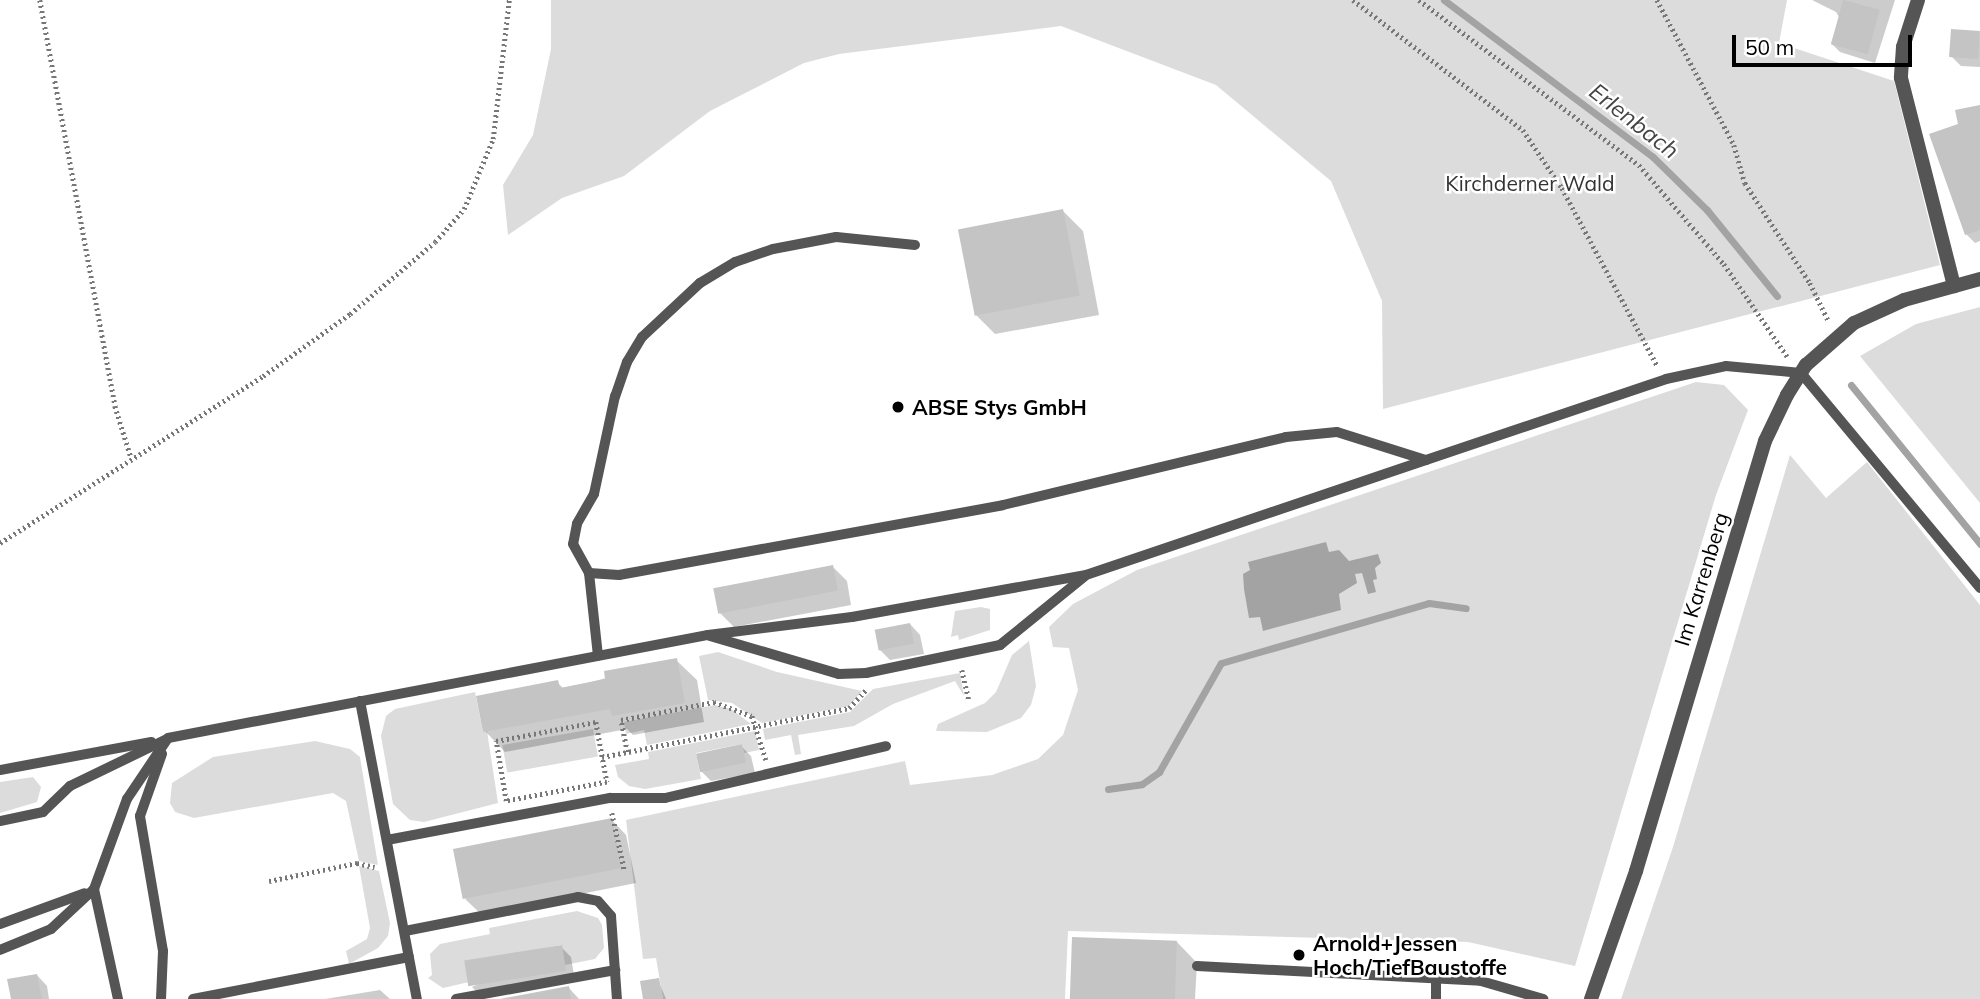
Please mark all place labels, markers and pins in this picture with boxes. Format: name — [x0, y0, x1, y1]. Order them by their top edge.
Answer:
place label: ABSE Stys GmbH — [912, 394, 1087, 420]
marker: ABSE Stys GmbH — [890, 399, 906, 415]
place label: Arnold+Jessen Hoch/TiefBaustoffe — [1313, 930, 1507, 980]
marker: Arnold+Jessen Hoch/TiefBaustoffe — [1291, 947, 1307, 963]

